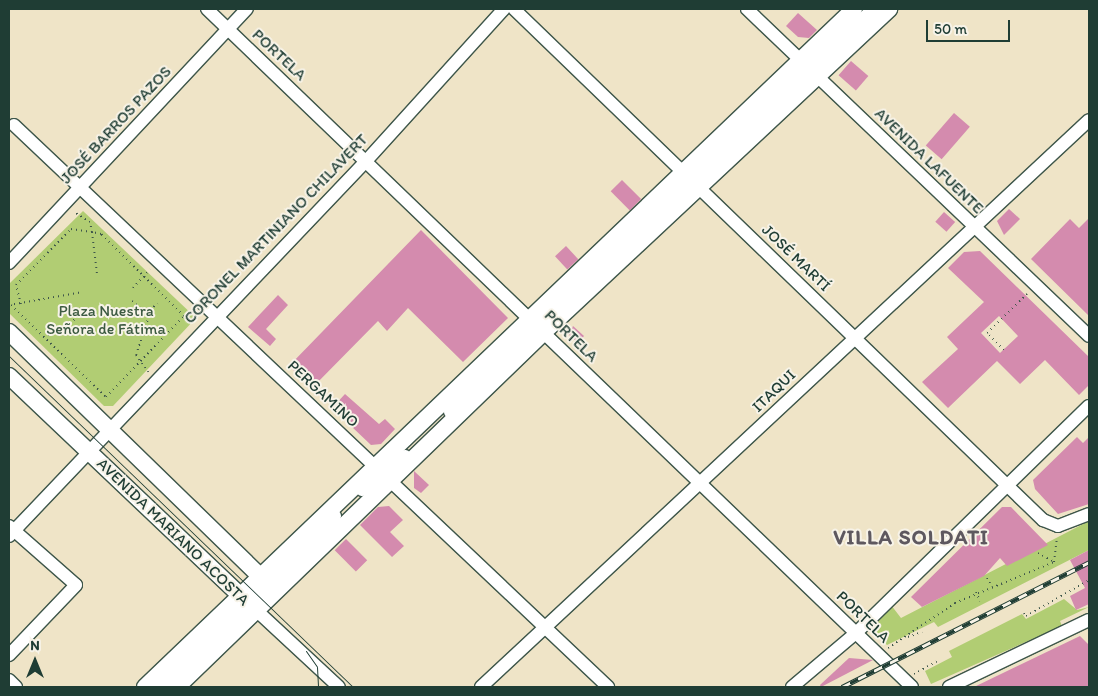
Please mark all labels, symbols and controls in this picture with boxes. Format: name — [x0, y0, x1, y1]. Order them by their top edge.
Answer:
scale bar — [928, 10, 1012, 42]
text: 50 m — [934, 20, 967, 38]
street label: PORTELA — [248, 25, 310, 85]
street label: JOSÉ BARROS PAZOS — [57, 62, 175, 188]
street label: AVENIDA LAFUENTE — [871, 104, 987, 218]
street label: CORONEL MARTINIANO CHILAVERT — [180, 130, 372, 328]
street label: JOSÉ MARTÍ — [757, 220, 835, 296]
park label: Plaza Nuestra Señora de Fátima — [47, 301, 165, 339]
street label: PORTELA — [540, 306, 602, 366]
street label: PERGAMINO — [284, 356, 362, 432]
street label: ITAQUI — [748, 366, 800, 416]
street label: AVENIDA MARIANO ACOSTA — [93, 455, 253, 609]
district label: VILLA SOLDATI — [831, 524, 991, 550]
street label: PORTELA — [832, 587, 894, 647]
north arrow — [10, 636, 60, 686]
text: N — [30, 637, 40, 654]

